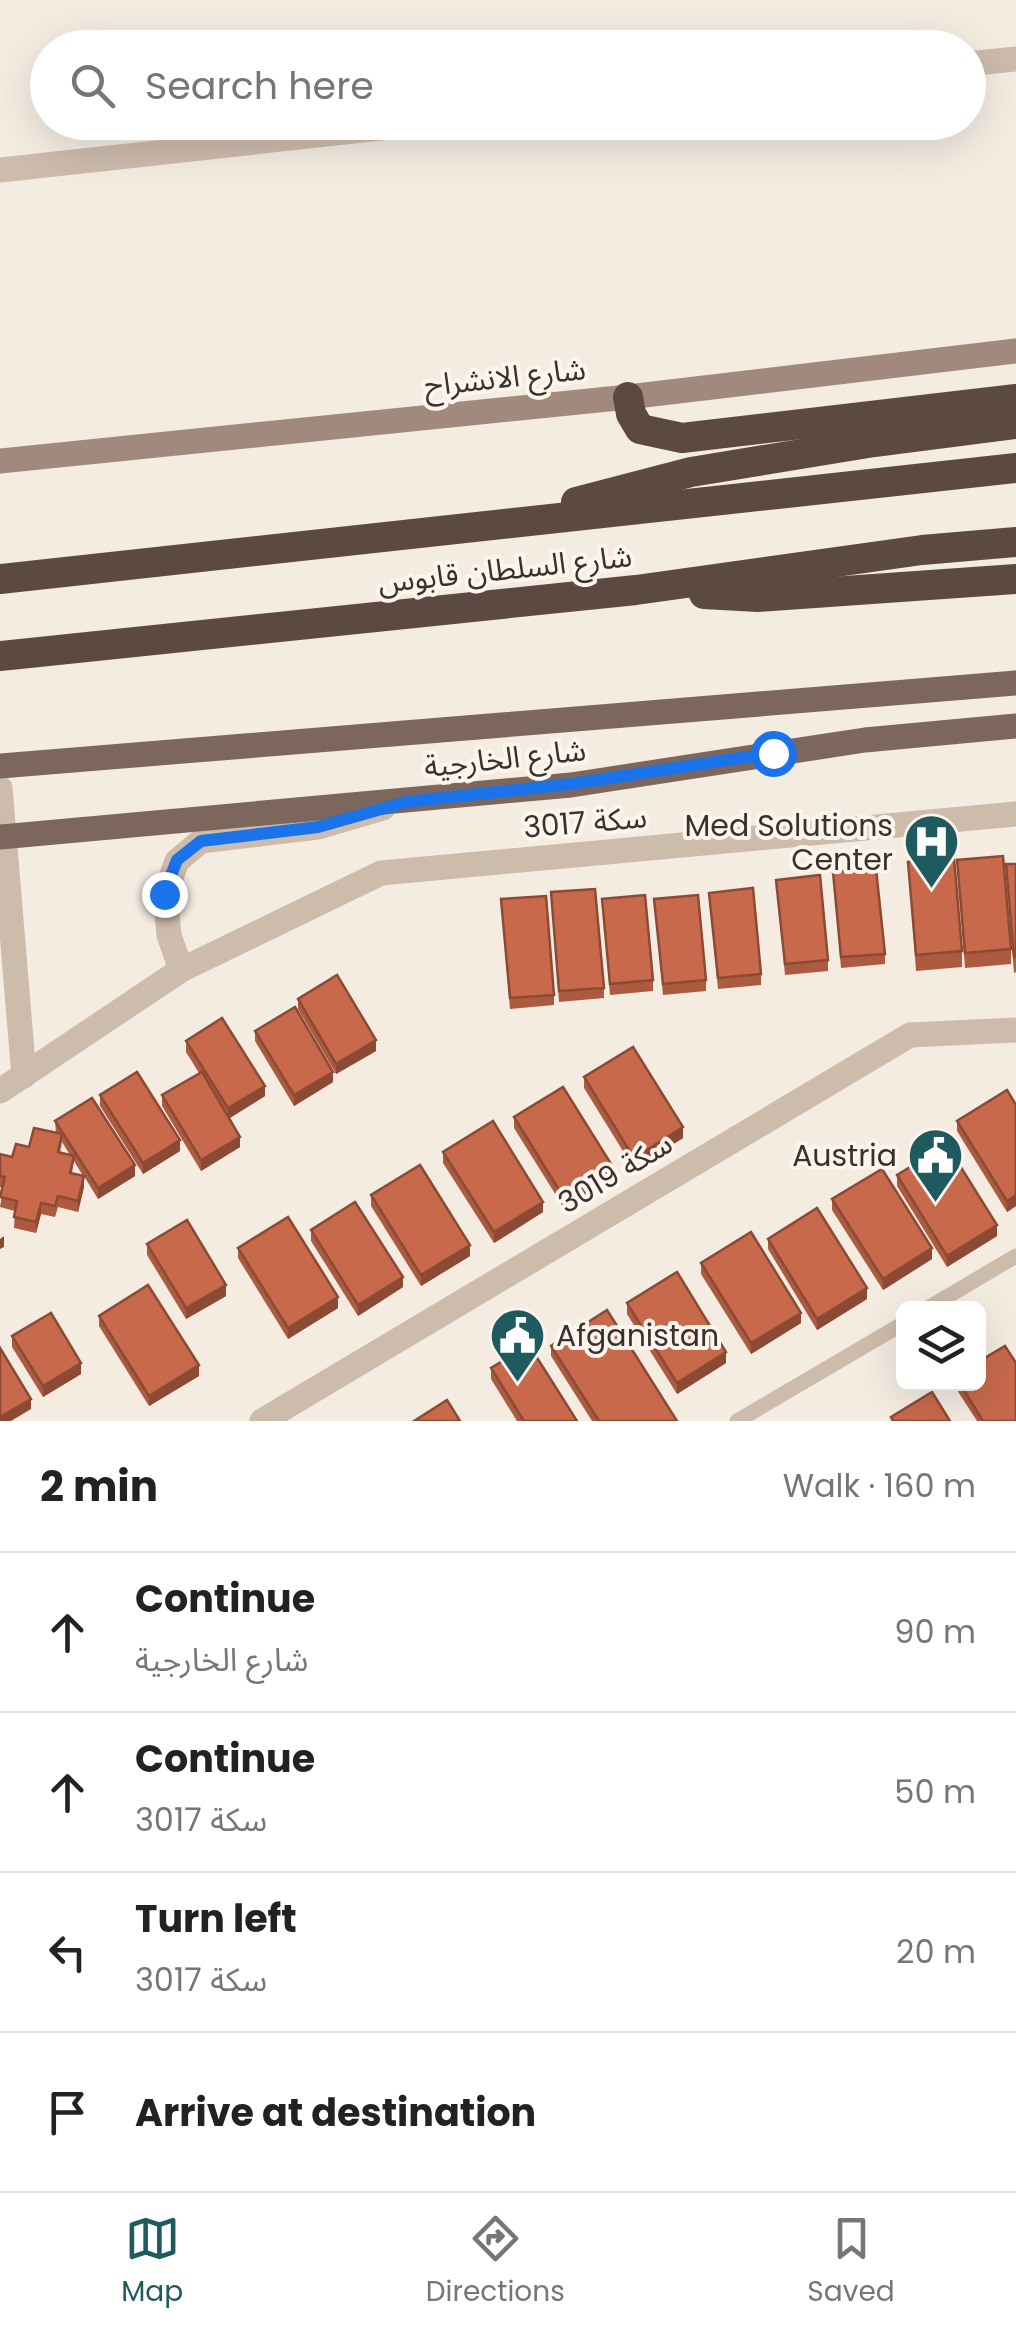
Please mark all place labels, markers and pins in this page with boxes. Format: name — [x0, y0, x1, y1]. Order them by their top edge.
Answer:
place label: Med Solutions Center — [685, 804, 893, 881]
hospital icon: Med Solutions Center — [902, 812, 962, 891]
public building icon: Austria — [906, 1125, 966, 1204]
place label: Austria — [792, 1134, 897, 1177]
public building icon: Afganistan — [487, 1305, 547, 1384]
place label: Afganistan — [556, 1314, 719, 1357]

